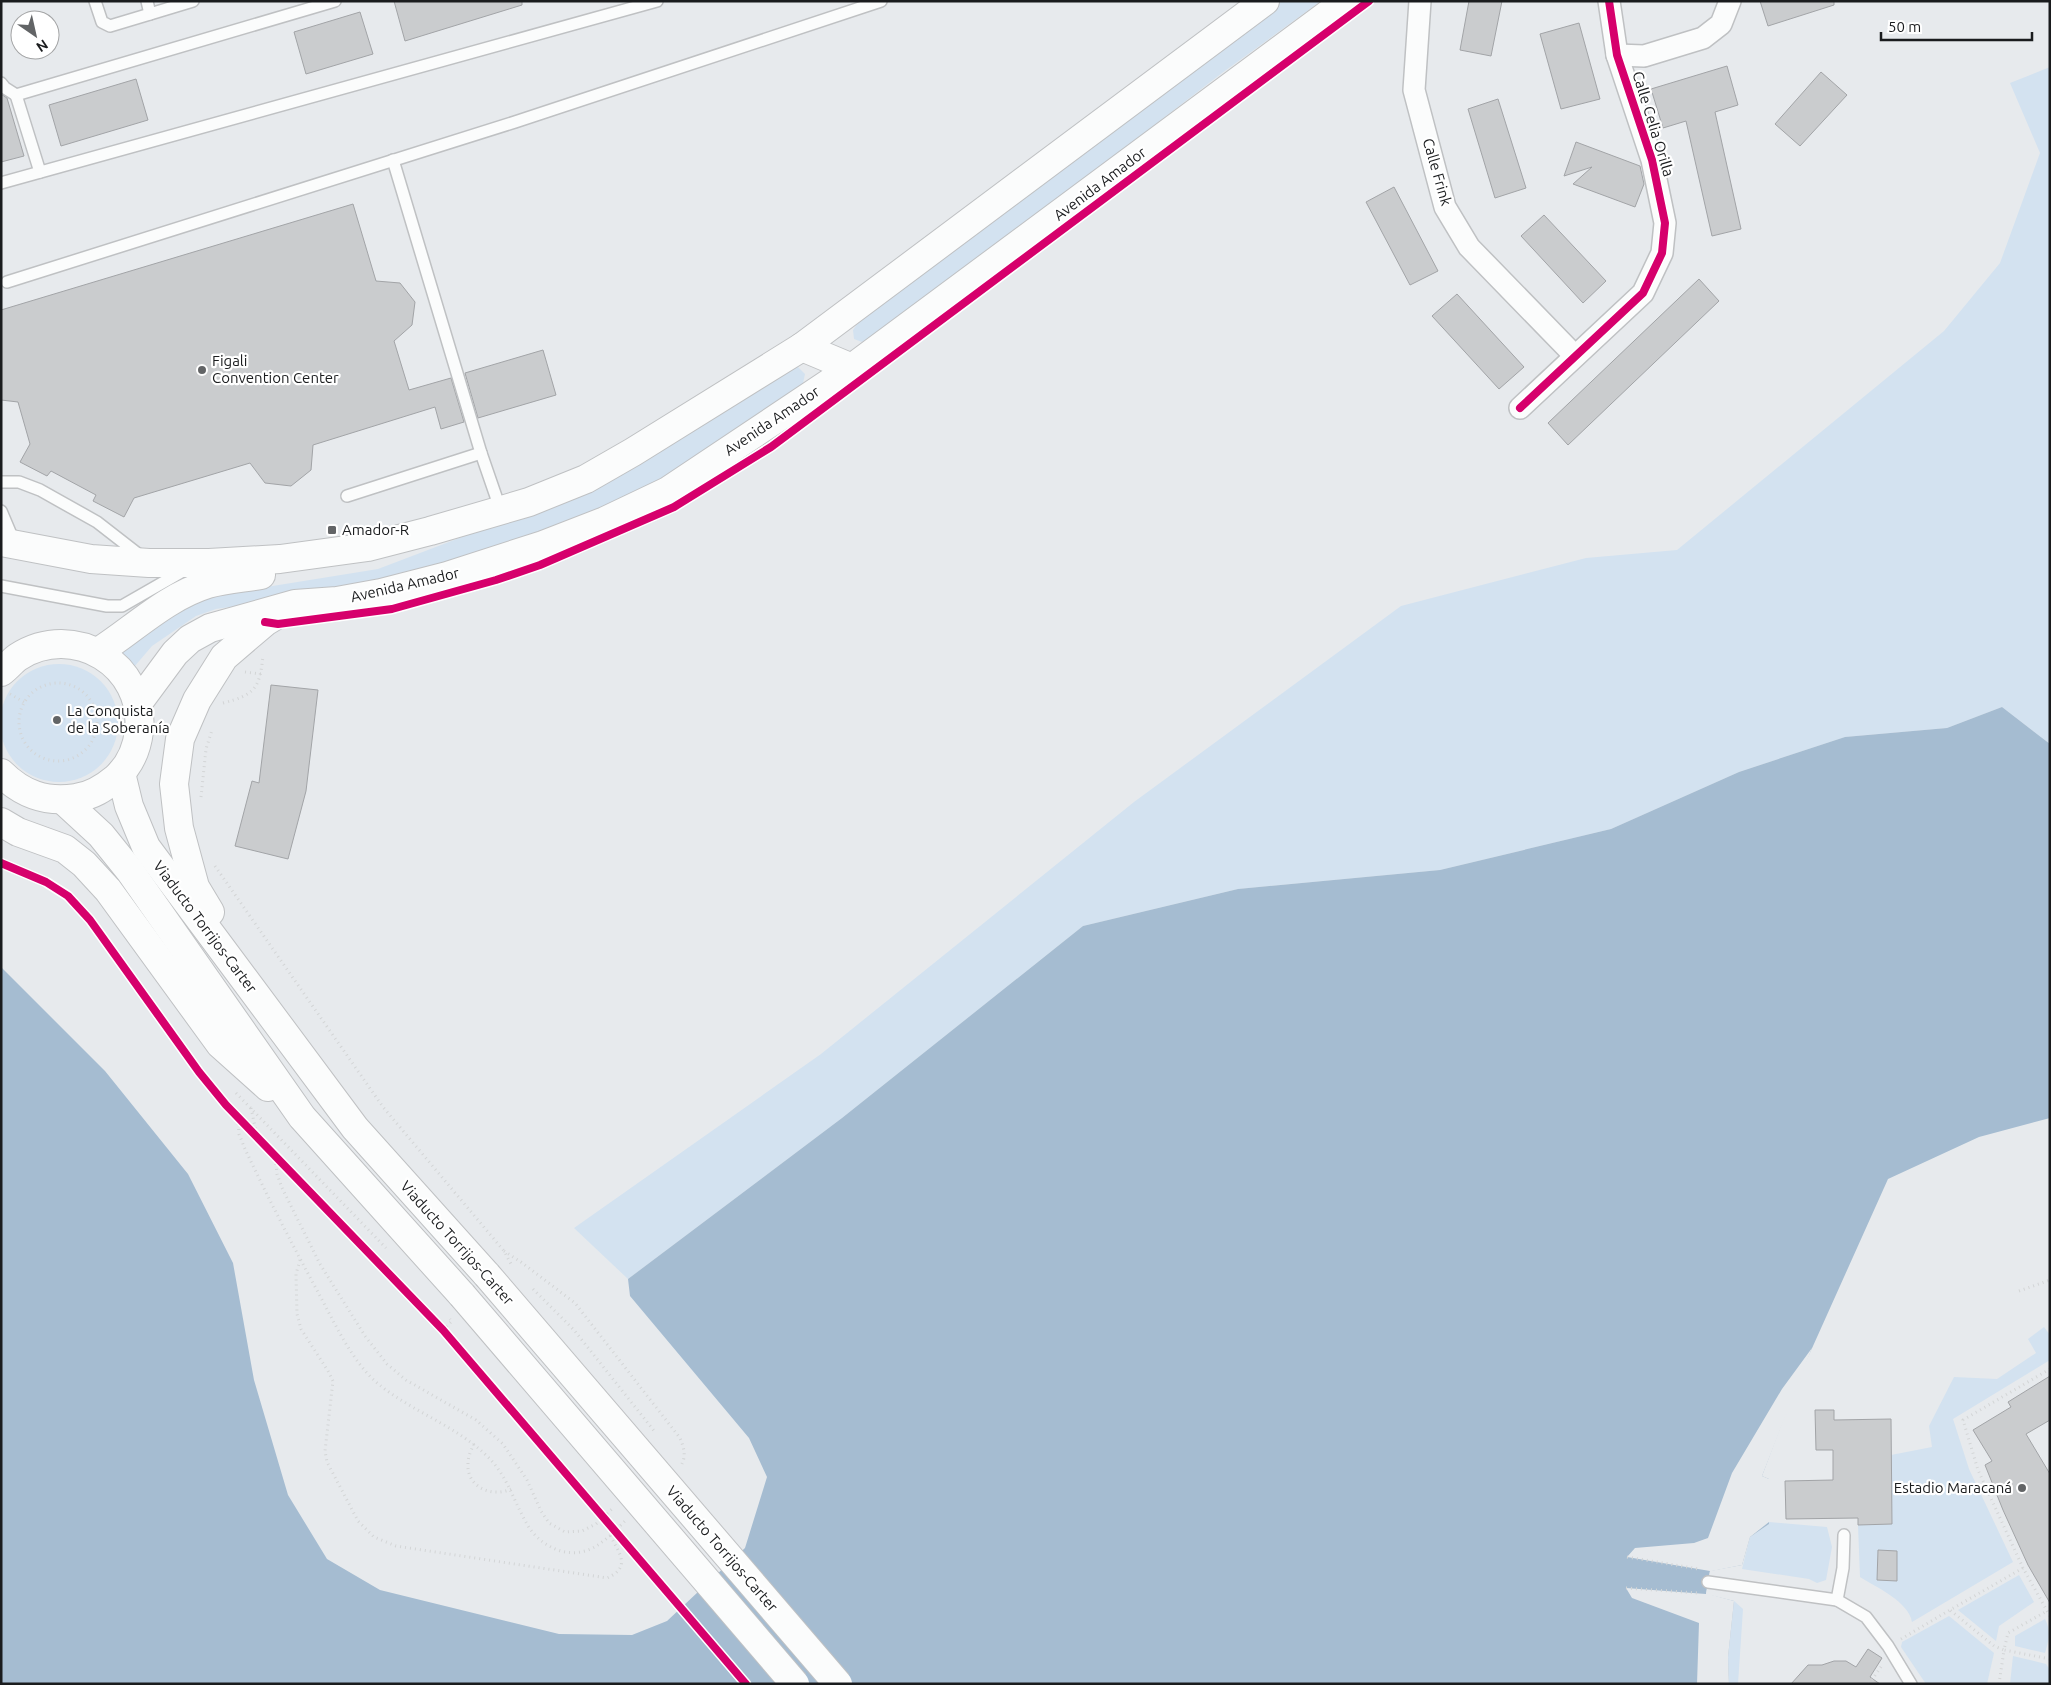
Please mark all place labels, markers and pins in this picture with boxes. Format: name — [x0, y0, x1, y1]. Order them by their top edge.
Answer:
place label: Figali Convention Center — [212, 352, 339, 386]
marker: Figali Convention Center — [196, 364, 208, 376]
place label: Amador-R — [342, 521, 409, 538]
marker: Amador-R — [326, 524, 338, 536]
place label: La Conquista de la Soberanía — [67, 702, 170, 736]
marker: La Conquista de la Soberanía — [51, 714, 63, 726]
place label: Estadio Maracaná — [1894, 1479, 2012, 1496]
marker: Estadio Maracaná — [2016, 1482, 2028, 1494]

